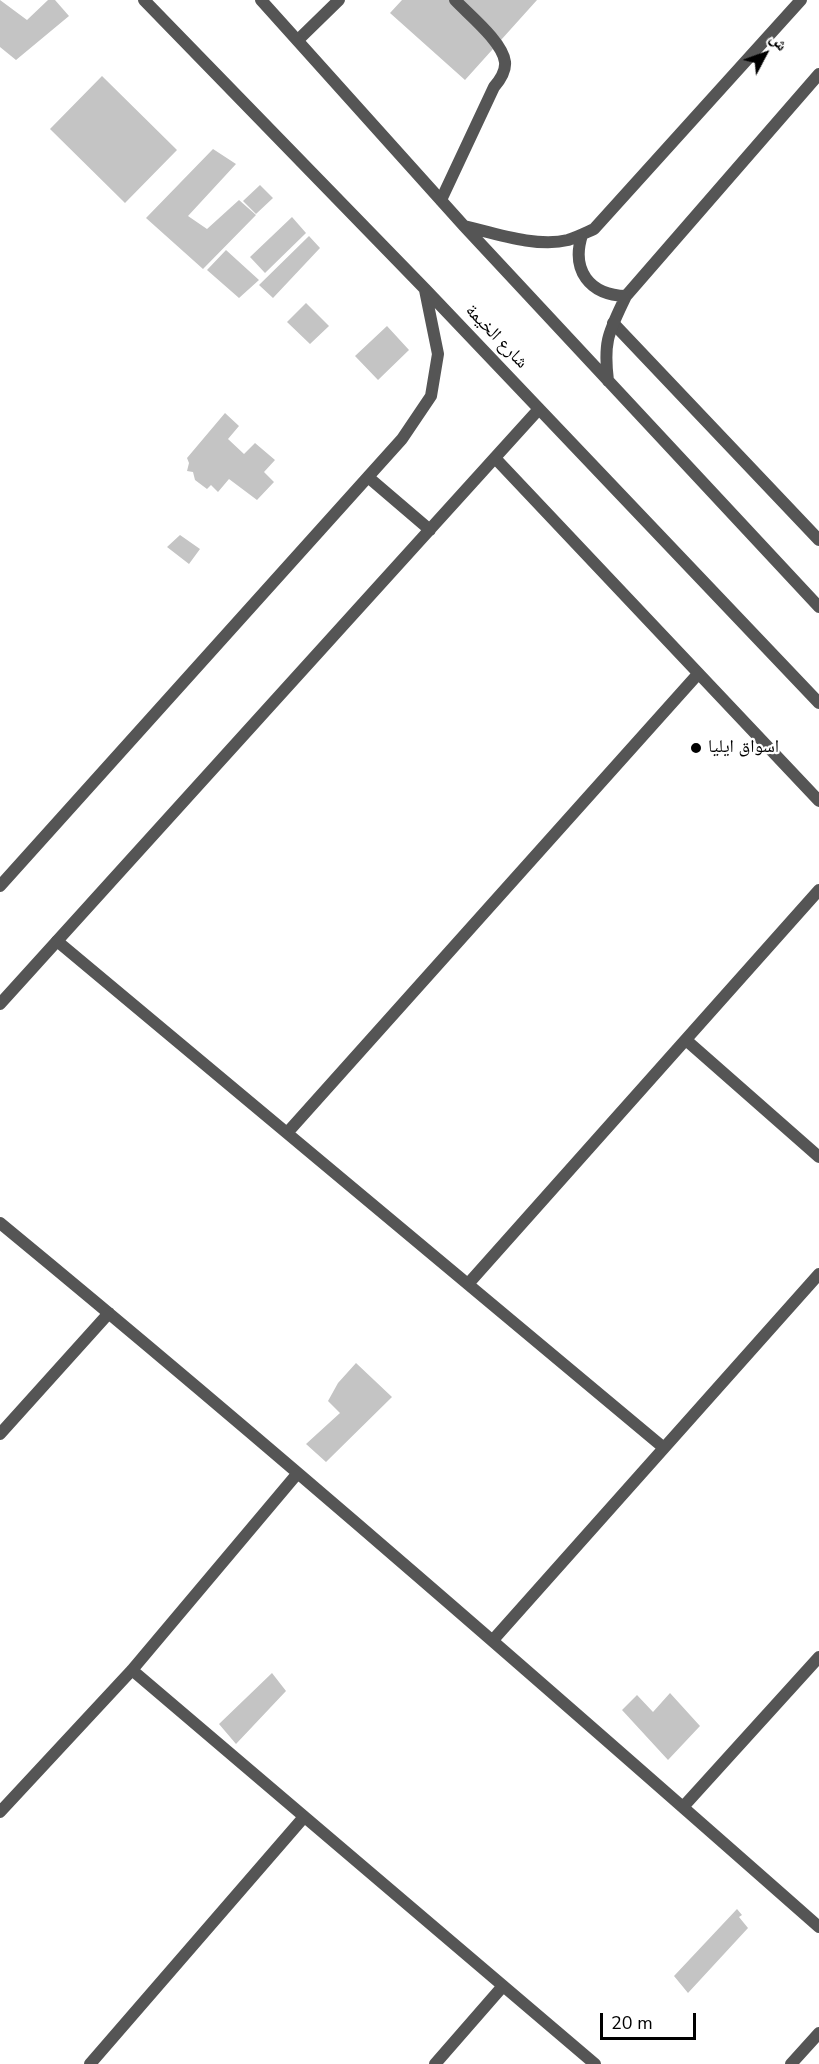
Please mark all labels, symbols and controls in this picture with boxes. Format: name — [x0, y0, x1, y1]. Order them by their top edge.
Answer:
north arrow — [735, 24, 795, 84]
text: ش — [765, 29, 792, 56]
street label: شارع الخيمة — [460, 300, 532, 374]
place label: اسواق ايليا — [708, 737, 779, 759]
marker: اسواق ايليا — [689, 741, 703, 755]
scale bar — [603, 2001, 699, 2039]
text: 20 m — [611, 2011, 653, 2035]

